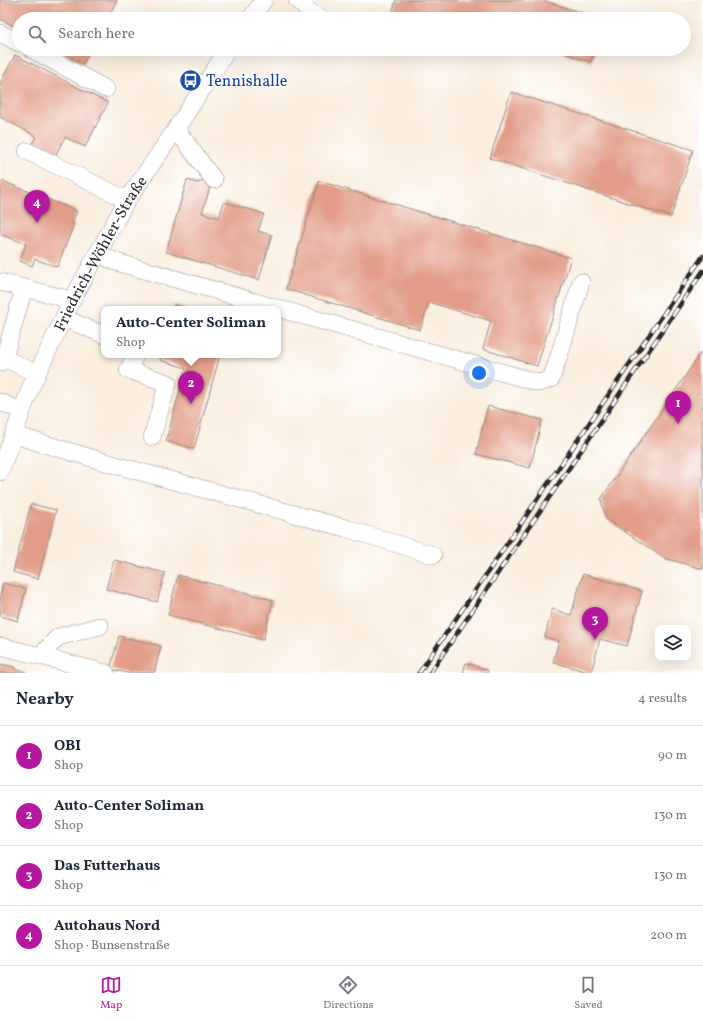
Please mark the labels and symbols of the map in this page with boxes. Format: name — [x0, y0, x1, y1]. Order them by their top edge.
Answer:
bus stop icon: Tennishalle — [178, 67, 204, 93]
place label: Tennishalle — [206, 71, 287, 93]
street label: Friedrich-Wöhler-Straße — [50, 172, 153, 336]
pin: 4 — [24, 190, 50, 223]
your location — [469, 363, 489, 383]
pin: 2 — [178, 371, 204, 404]
pin: 1 — [665, 391, 691, 424]
pin: 3 — [582, 607, 608, 640]

